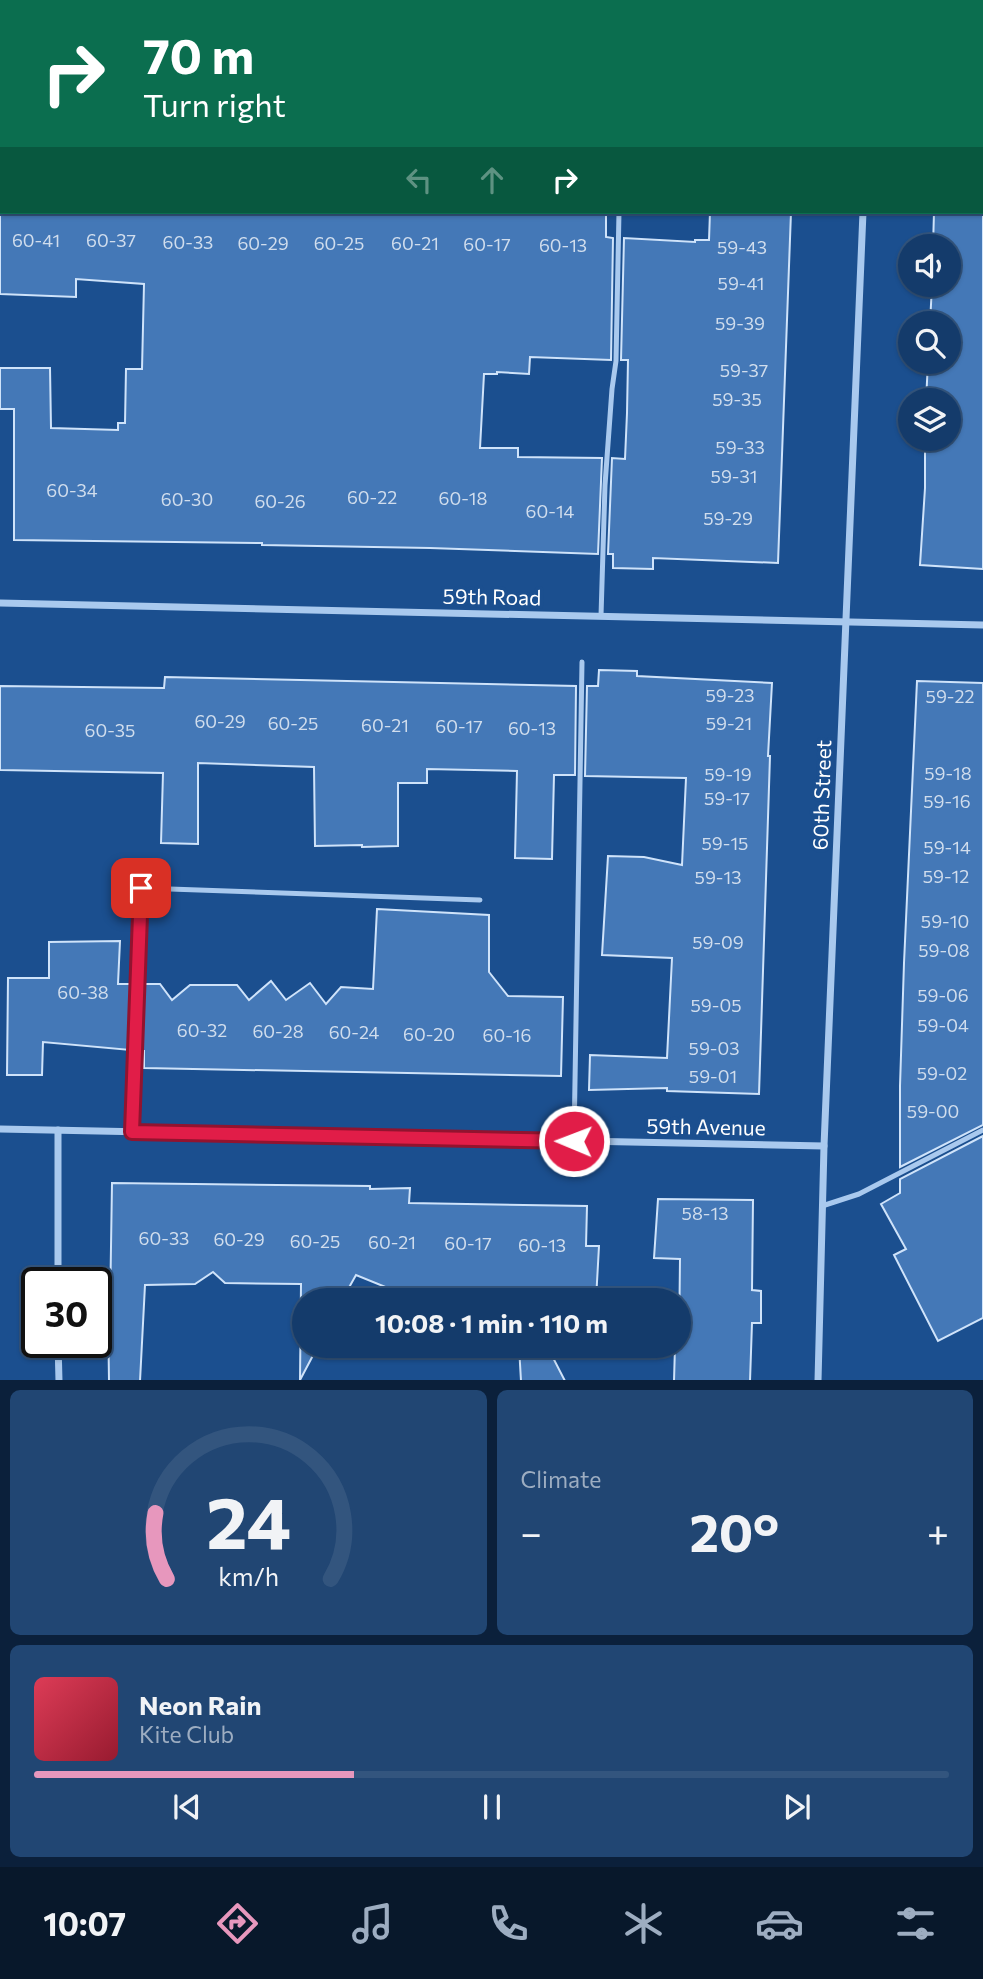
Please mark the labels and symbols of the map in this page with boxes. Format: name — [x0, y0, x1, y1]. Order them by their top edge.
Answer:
house number: 60-41 — [12, 229, 60, 251]
house number: 60-37 — [86, 229, 136, 251]
house number: 60-33 — [163, 231, 213, 253]
house number: 60-29 — [237, 232, 289, 254]
house number: 60-25 — [314, 232, 364, 254]
house number: 60-21 — [391, 232, 439, 254]
house number: 60-17 — [463, 233, 511, 255]
house number: 60-13 — [539, 234, 587, 256]
house number: 59-43 — [717, 236, 767, 258]
house number: 59-41 — [718, 272, 764, 294]
house number: 59-39 — [715, 312, 765, 334]
house number: 59-37 — [720, 359, 768, 381]
house number: 59-35 — [712, 388, 762, 410]
house number: 59-33 — [715, 436, 765, 458]
house number: 59-31 — [711, 465, 757, 487]
house number: 60-34 — [46, 479, 98, 501]
house number: 60-22 — [347, 486, 397, 508]
house number: 60-18 — [439, 487, 488, 509]
house number: 60-30 — [161, 488, 213, 510]
house number: 60-26 — [254, 490, 306, 512]
house number: 60-14 — [526, 500, 575, 522]
house number: 59-29 — [703, 507, 753, 529]
street label: 59th Road — [443, 583, 541, 609]
house number: 59-23 — [705, 684, 755, 706]
house number: 59-22 — [926, 685, 974, 707]
house number: 60-29 — [194, 710, 246, 732]
house number: 60-25 — [268, 712, 318, 734]
house number: 59-21 — [706, 712, 752, 734]
house number: 60-21 — [361, 714, 409, 736]
house number: 60-17 — [435, 715, 483, 737]
house number: 60-13 — [508, 717, 556, 739]
house number: 60-35 — [85, 719, 135, 741]
street label: 60th Street — [807, 739, 835, 851]
house number: 59-18 — [924, 762, 972, 784]
house number: 59-19 — [704, 763, 752, 785]
house number: 59-17 — [704, 787, 750, 809]
house number: 59-16 — [923, 790, 971, 812]
house number: 59-15 — [702, 832, 748, 854]
house number: 59-14 — [923, 836, 971, 858]
pin — [111, 858, 171, 918]
house number: 59-12 — [923, 865, 969, 887]
house number: 59-13 — [695, 866, 741, 888]
house number: 59-10 — [921, 910, 969, 932]
house number: 59-09 — [692, 931, 744, 953]
house number: 59-08 — [918, 939, 970, 961]
house number: 60-38 — [57, 981, 109, 1003]
house number: 59-06 — [917, 984, 969, 1006]
house number: 59-05 — [691, 994, 741, 1016]
house number: 59-04 — [917, 1014, 969, 1036]
house number: 60-32 — [177, 1019, 227, 1041]
house number: 60-28 — [252, 1020, 304, 1042]
house number: 60-24 — [329, 1021, 380, 1043]
house number: 60-20 — [403, 1023, 455, 1045]
house number: 60-16 — [483, 1024, 531, 1046]
house number: 59-03 — [689, 1037, 739, 1059]
house number: 59-02 — [917, 1062, 967, 1084]
house number: 59-01 — [689, 1065, 737, 1087]
house number: 59-00 — [907, 1100, 959, 1122]
position arrow — [537, 1104, 611, 1178]
street label: 59th Avenue — [646, 1112, 766, 1140]
house number: 58-13 — [682, 1202, 728, 1224]
house number: 60-33 — [139, 1227, 189, 1249]
house number: 60-29 — [213, 1228, 265, 1250]
house number: 60-25 — [290, 1230, 340, 1252]
house number: 60-21 — [368, 1231, 416, 1253]
house number: 60-17 — [444, 1232, 492, 1254]
house number: 60-13 — [518, 1234, 566, 1256]
speed limit sign: 30 — [21, 1267, 112, 1358]

